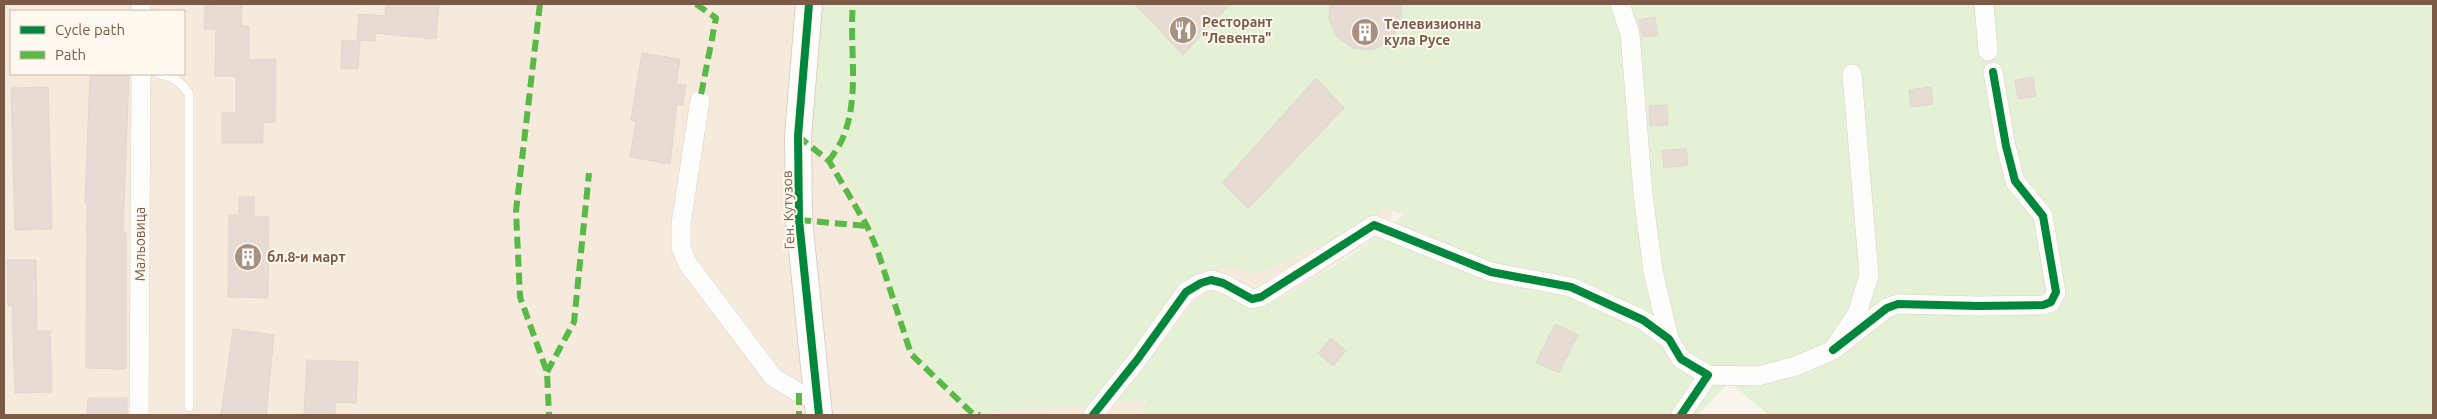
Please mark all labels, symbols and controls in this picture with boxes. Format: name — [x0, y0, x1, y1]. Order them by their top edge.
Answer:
legend — [10, 10, 185, 75]
place label: Ресторант "Левента" — [1202, 14, 1273, 46]
restaurant icon: Ресторант "Левента" — [1168, 15, 1198, 45]
place label: Телевизионна кула Русе — [1384, 16, 1481, 48]
building icon: Телевизионна кула Русе — [1350, 17, 1380, 47]
text: Cycle path — [55, 21, 125, 38]
text: Path — [55, 46, 86, 63]
street label: Ген. Кутузов — [779, 170, 797, 250]
street label: Мальовица — [132, 207, 148, 281]
building icon: бл.8-и март — [233, 242, 263, 272]
place label: бл.8-и март — [267, 249, 346, 265]

